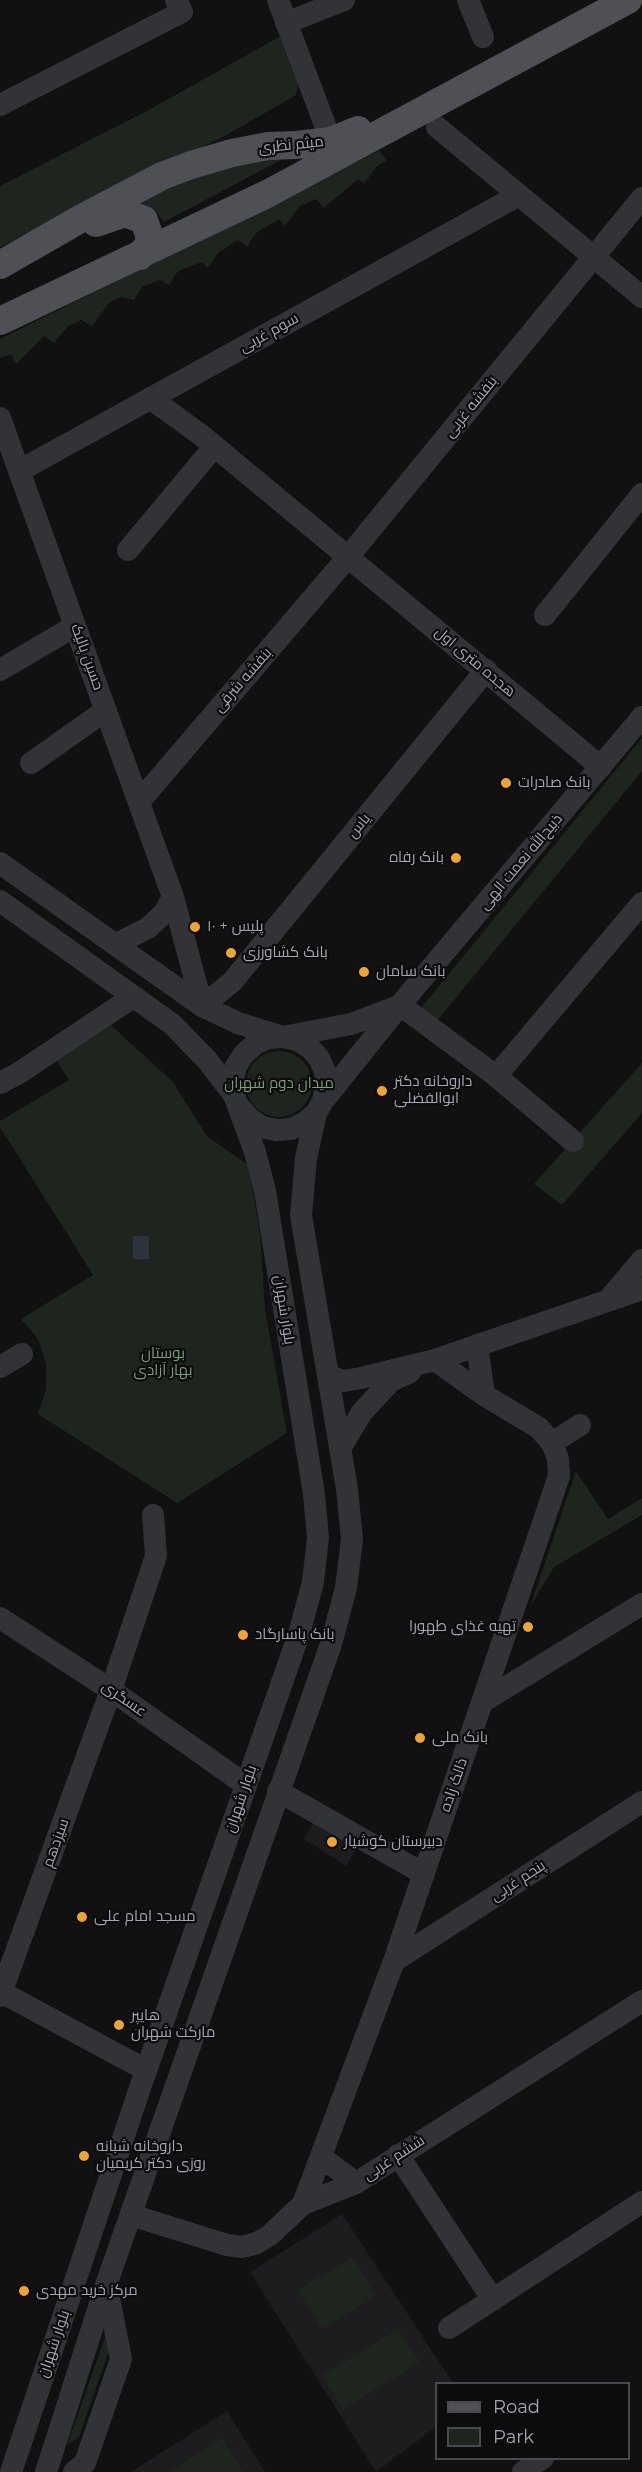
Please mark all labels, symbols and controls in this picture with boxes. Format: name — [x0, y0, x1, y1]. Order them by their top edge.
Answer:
street label: میثم نظری — [258, 133, 324, 157]
street label: سوم غربی — [236, 309, 302, 357]
street label: بنفشه غربی — [441, 373, 501, 441]
street label: حسین پالیک — [67, 621, 107, 693]
street label: هجده متری اول — [431, 623, 519, 701]
street label: بنفشه شرقی — [210, 644, 276, 716]
place label: بانک صادرات — [518, 774, 590, 792]
marker: بانک صادرات — [499, 776, 513, 790]
street label: یاس — [344, 810, 374, 842]
street label: ذبیح‌الله نعمت الهی — [476, 810, 566, 914]
place label: بانک رفاه — [389, 849, 444, 867]
marker: بانک رفاه — [449, 851, 463, 865]
place label: پلیس + ۱۰ — [207, 918, 264, 936]
marker: پلیس + ۱۰ — [188, 920, 202, 934]
place label: بانک کشاورزی — [243, 944, 328, 962]
marker: بانک کشاورزی — [224, 946, 238, 960]
place label: بانک سامان — [376, 963, 445, 981]
marker: بانک سامان — [357, 965, 371, 979]
place label: داروخانه دکتر ابوالفضلی — [394, 1073, 472, 1108]
park label: میدان دوم شهران — [224, 1075, 334, 1093]
marker: داروخانه دکتر ابوالفضلی — [375, 1084, 389, 1098]
street label: بلوار شهران — [270, 1274, 298, 1346]
park label: بوستان بهار آزادی — [134, 1345, 192, 1380]
place label: تهیه غذای طهورا — [409, 1618, 516, 1636]
marker: تهیه غذای طهورا — [521, 1620, 535, 1634]
place label: بانک پاسارگاد — [255, 1626, 335, 1644]
marker: بانک پاسارگاد — [236, 1628, 250, 1642]
street label: عسگری — [98, 1677, 150, 1721]
place label: بانک ملی — [432, 1729, 488, 1747]
marker: بانک ملی — [413, 1731, 427, 1745]
street label: ذالک زاده — [436, 1756, 472, 1814]
street label: بلوار شهران — [221, 1763, 261, 1835]
street label: سیزدهم — [39, 1816, 73, 1870]
place label: دبیرستان کوشیار — [344, 1833, 443, 1851]
marker: دبیرستان کوشیار — [325, 1835, 339, 1849]
street label: پنجم غربی — [487, 1857, 549, 1905]
place label: مسجد امام علی — [94, 1908, 196, 1926]
marker: مسجد امام علی — [75, 1910, 89, 1924]
place label: هایپر مارکت شهران — [131, 2007, 215, 2042]
marker: هایپر مارکت شهران — [112, 2018, 126, 2032]
street label: ششم غربی — [360, 2131, 428, 2185]
place label: داروخانه شبانه روزی دکتر کریمیان — [96, 2138, 206, 2173]
marker: داروخانه شبانه روزی دکتر کریمیان — [77, 2149, 91, 2163]
place label: مرکز خرید مهدی — [36, 2282, 138, 2300]
marker: مرکز خرید مهدی — [17, 2284, 31, 2298]
street label: بلوار شهران — [34, 2308, 74, 2380]
legend — [435, 2382, 630, 2460]
text: Road — [493, 2396, 540, 2418]
text: Park — [493, 2426, 534, 2448]

